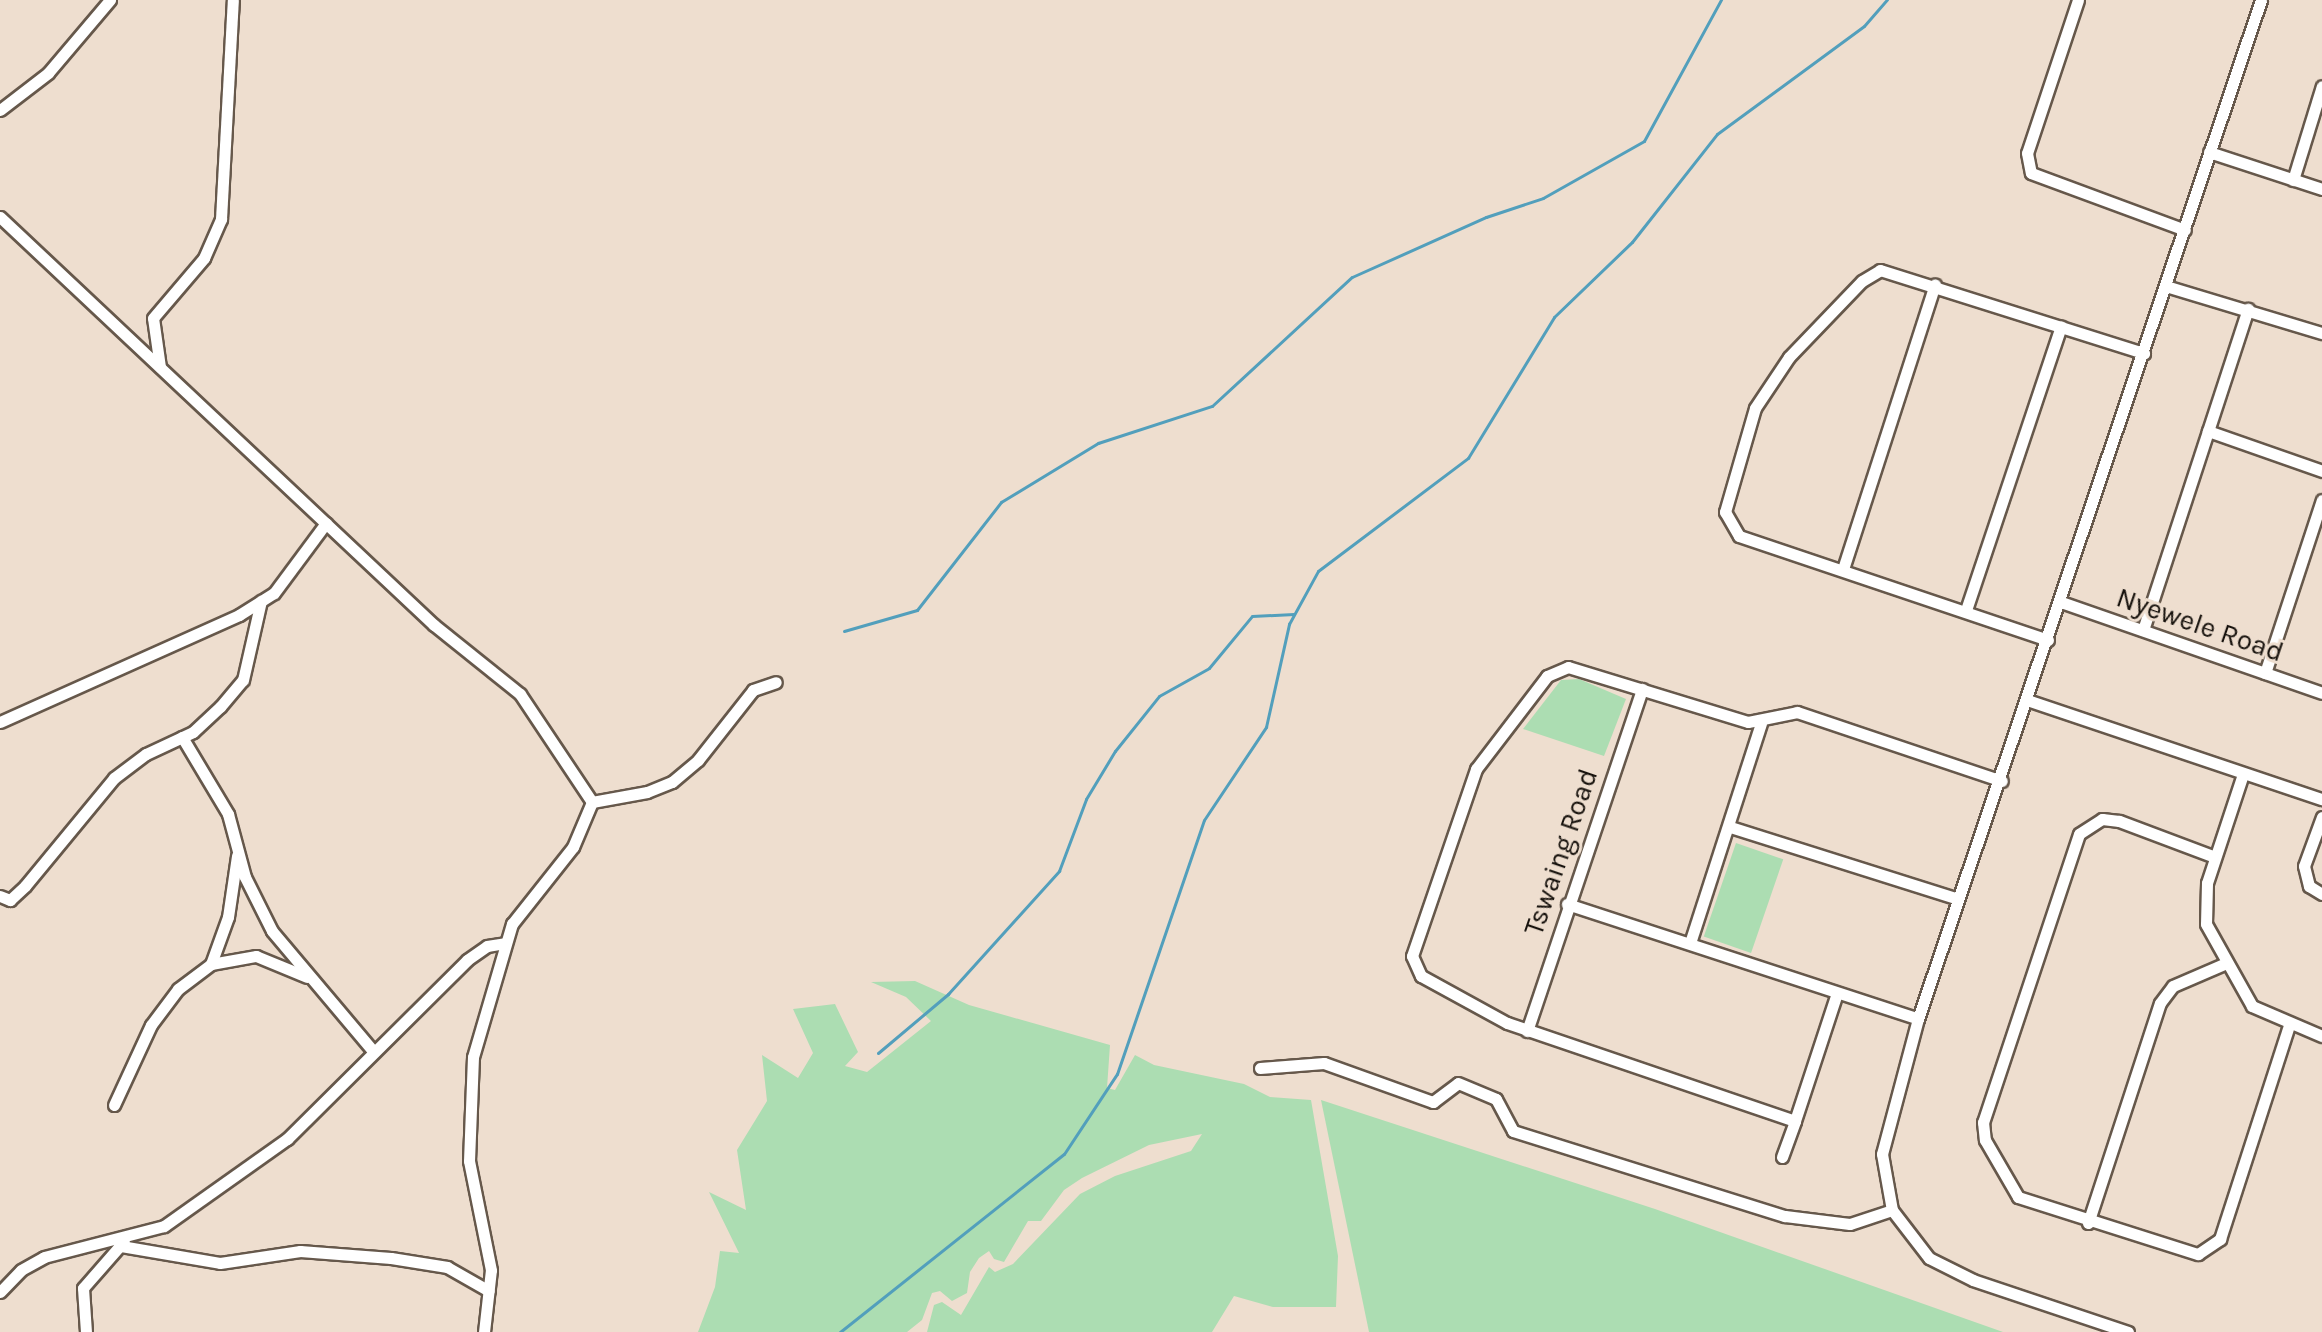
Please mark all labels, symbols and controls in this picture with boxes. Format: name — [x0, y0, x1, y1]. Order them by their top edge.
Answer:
street label: Nyewele Road — [2112, 581, 2288, 669]
street label: Tswaing Road — [1517, 764, 1605, 940]

